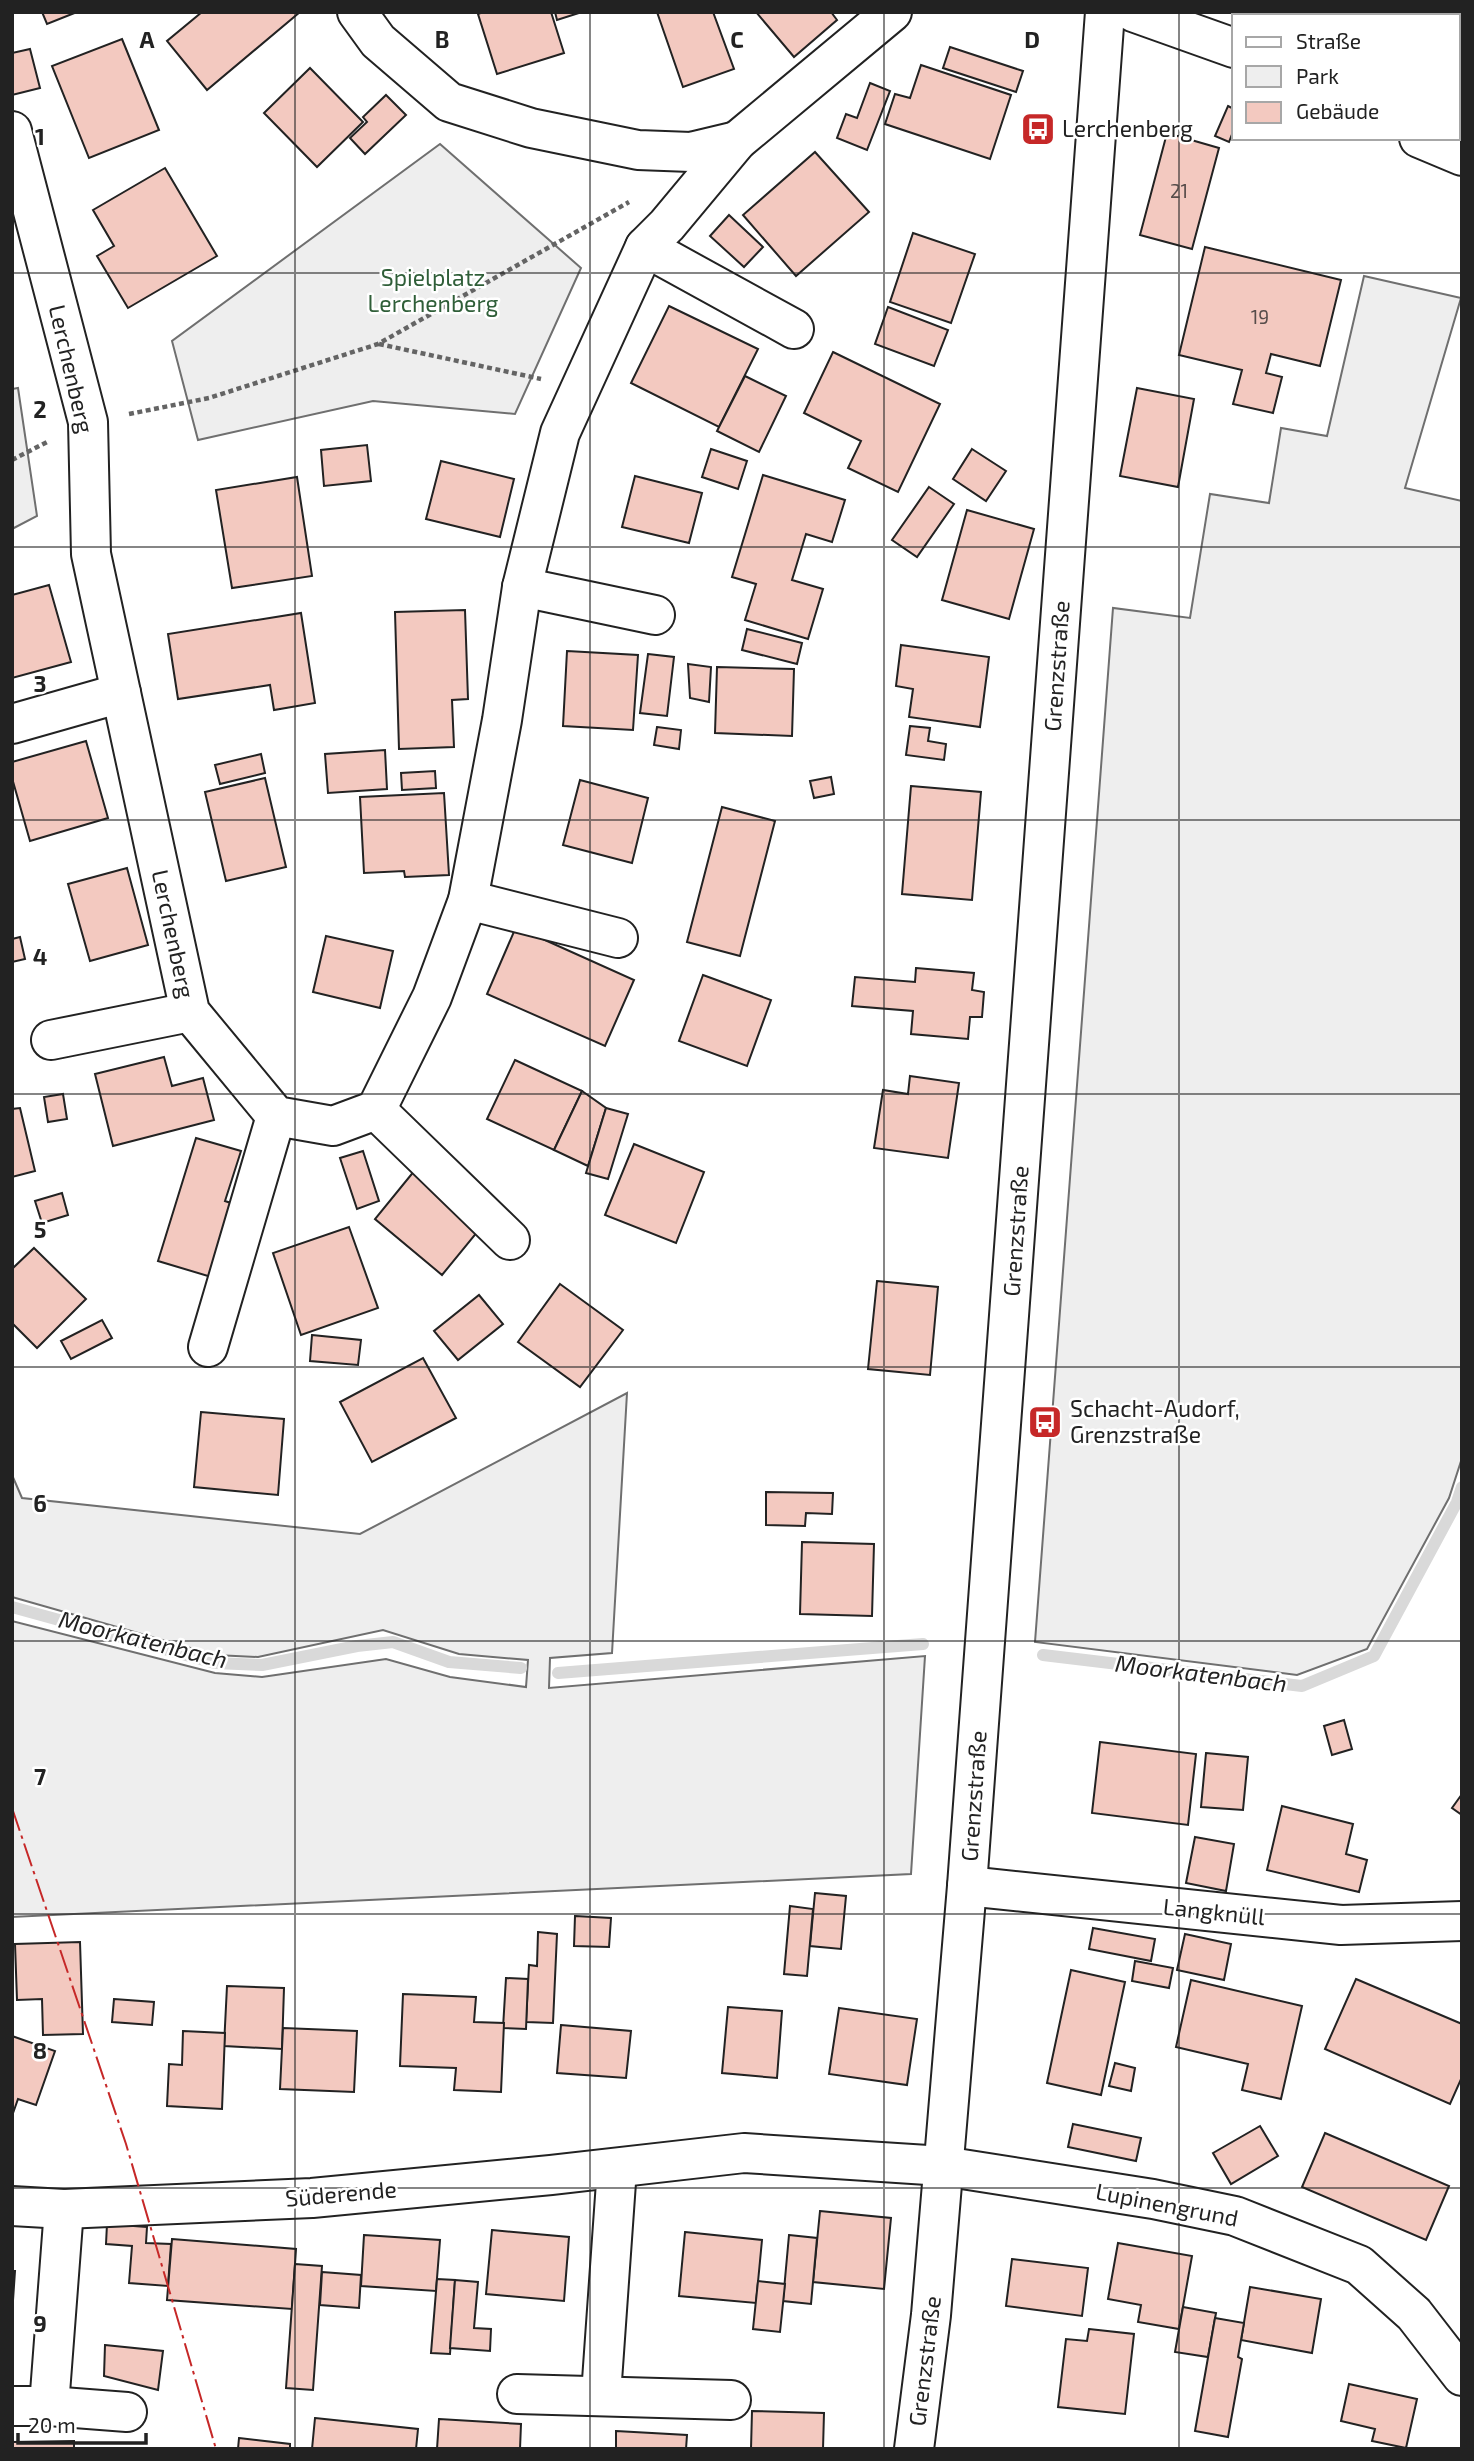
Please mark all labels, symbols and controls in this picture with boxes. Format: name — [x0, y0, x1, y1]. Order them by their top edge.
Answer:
legend — [1232, 14, 1460, 140]
text: A — [139, 25, 155, 53]
text: B — [435, 25, 449, 53]
text: C — [730, 25, 744, 53]
text: D — [1024, 25, 1040, 53]
text: Straße — [1296, 28, 1361, 53]
text: Park — [1296, 63, 1339, 88]
text: Gebäude — [1296, 98, 1379, 123]
bus stop icon: Lerchenberg — [1019, 110, 1057, 148]
place label: Lerchenberg — [1062, 114, 1193, 142]
text: 1 — [35, 122, 45, 150]
house number: 21 — [1170, 179, 1188, 202]
park label: Spielplatz Lerchenberg — [368, 263, 499, 317]
street label: Lerchenberg — [44, 302, 100, 436]
house number: 19 — [1251, 305, 1269, 328]
text: 2 — [33, 395, 47, 423]
street label: Grenzstraße — [1037, 600, 1075, 732]
text: 3 — [33, 669, 47, 697]
street label: Lerchenberg — [147, 867, 201, 1001]
text: 4 — [33, 942, 47, 970]
street label: Grenzstraße — [996, 1165, 1034, 1297]
text: 5 — [34, 1215, 46, 1243]
place label: Schacht-Audorf, Grenzstraße — [1070, 1394, 1240, 1448]
bus stop icon: Schacht-Audorf, Grenzstraße — [1026, 1403, 1064, 1441]
text: 6 — [33, 1489, 47, 1517]
water label: Moorkatenbach — [56, 1604, 231, 1673]
water label: Moorkatenbach — [1114, 1648, 1289, 1697]
street label: Grenzstraße — [954, 1730, 992, 1862]
text: 7 — [34, 1762, 46, 1790]
street label: Langknüll — [1162, 1892, 1267, 1930]
text: 8 — [33, 2036, 47, 2064]
street label: Süderende — [284, 2174, 398, 2212]
street label: Lupinengrund — [1093, 2176, 1241, 2232]
street label: Grenzstraße — [902, 2294, 946, 2428]
text: 9 — [33, 2309, 47, 2337]
scale bar — [18, 2402, 145, 2446]
text: 20 m — [28, 2412, 76, 2437]

